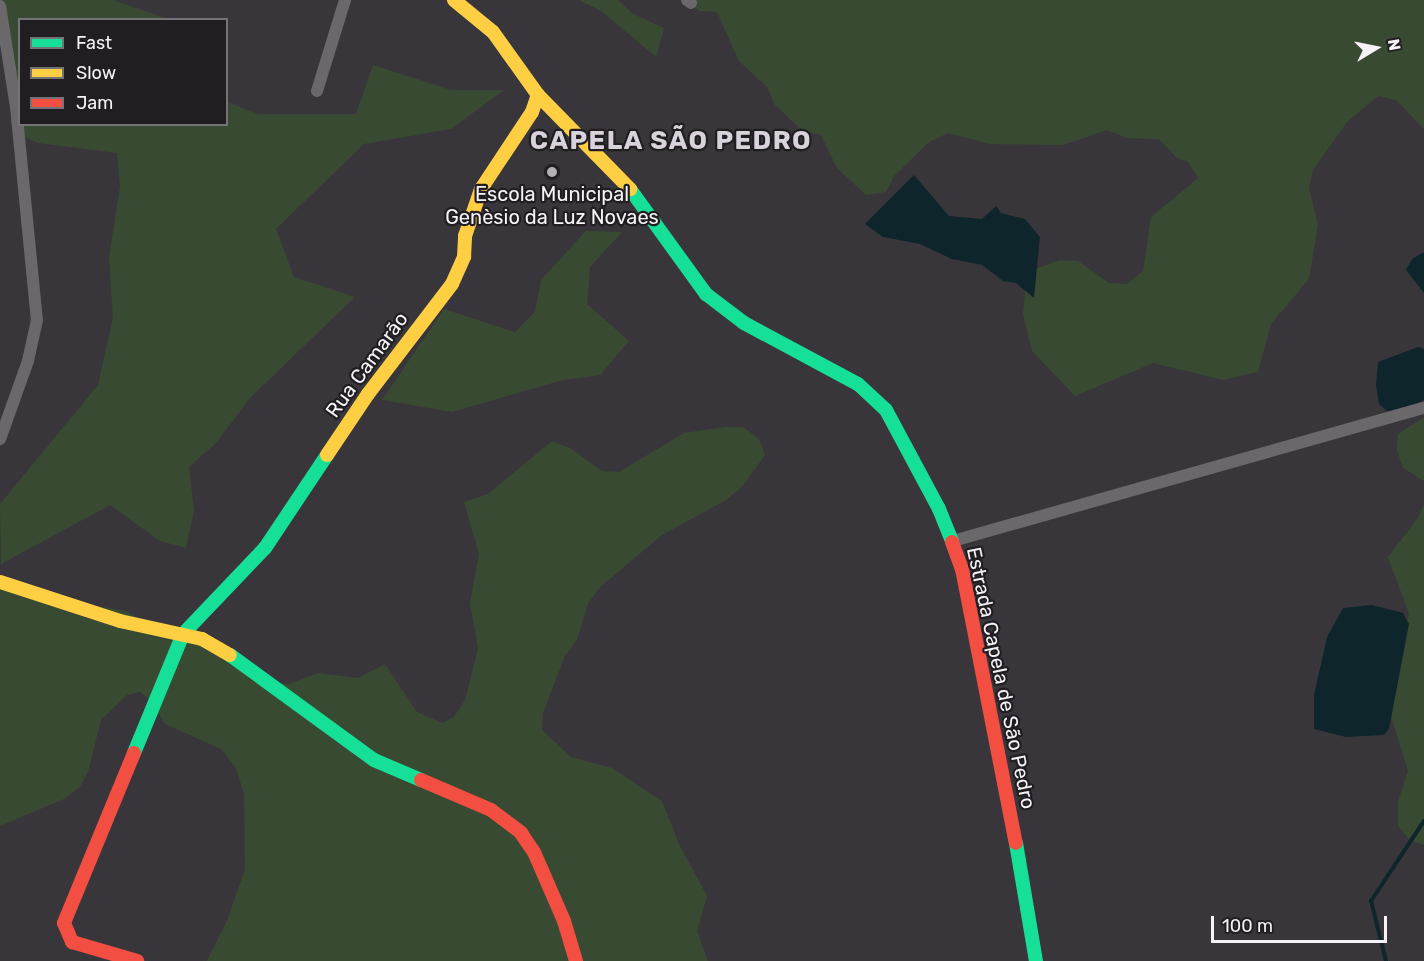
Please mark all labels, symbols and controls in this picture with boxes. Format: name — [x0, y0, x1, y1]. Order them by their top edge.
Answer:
legend — [18, 18, 228, 126]
north arrow — [1346, 18, 1406, 78]
text: Fast — [76, 32, 112, 54]
text: N — [1384, 37, 1405, 52]
text: Slow — [76, 62, 116, 84]
text: Jam — [76, 92, 113, 114]
district label: CAPELA SÃO PEDRO — [530, 125, 812, 157]
marker: Escola Municipal Genèsio da Luz Novaes — [545, 165, 559, 179]
place label: Escola Municipal Genèsio da Luz Novaes — [445, 182, 659, 229]
street label: Rua Camarão — [321, 308, 413, 422]
street label: Estrada Capela de São Pedro — [961, 545, 1041, 811]
scale bar — [1214, 904, 1390, 942]
text: 100 m — [1222, 915, 1273, 937]

